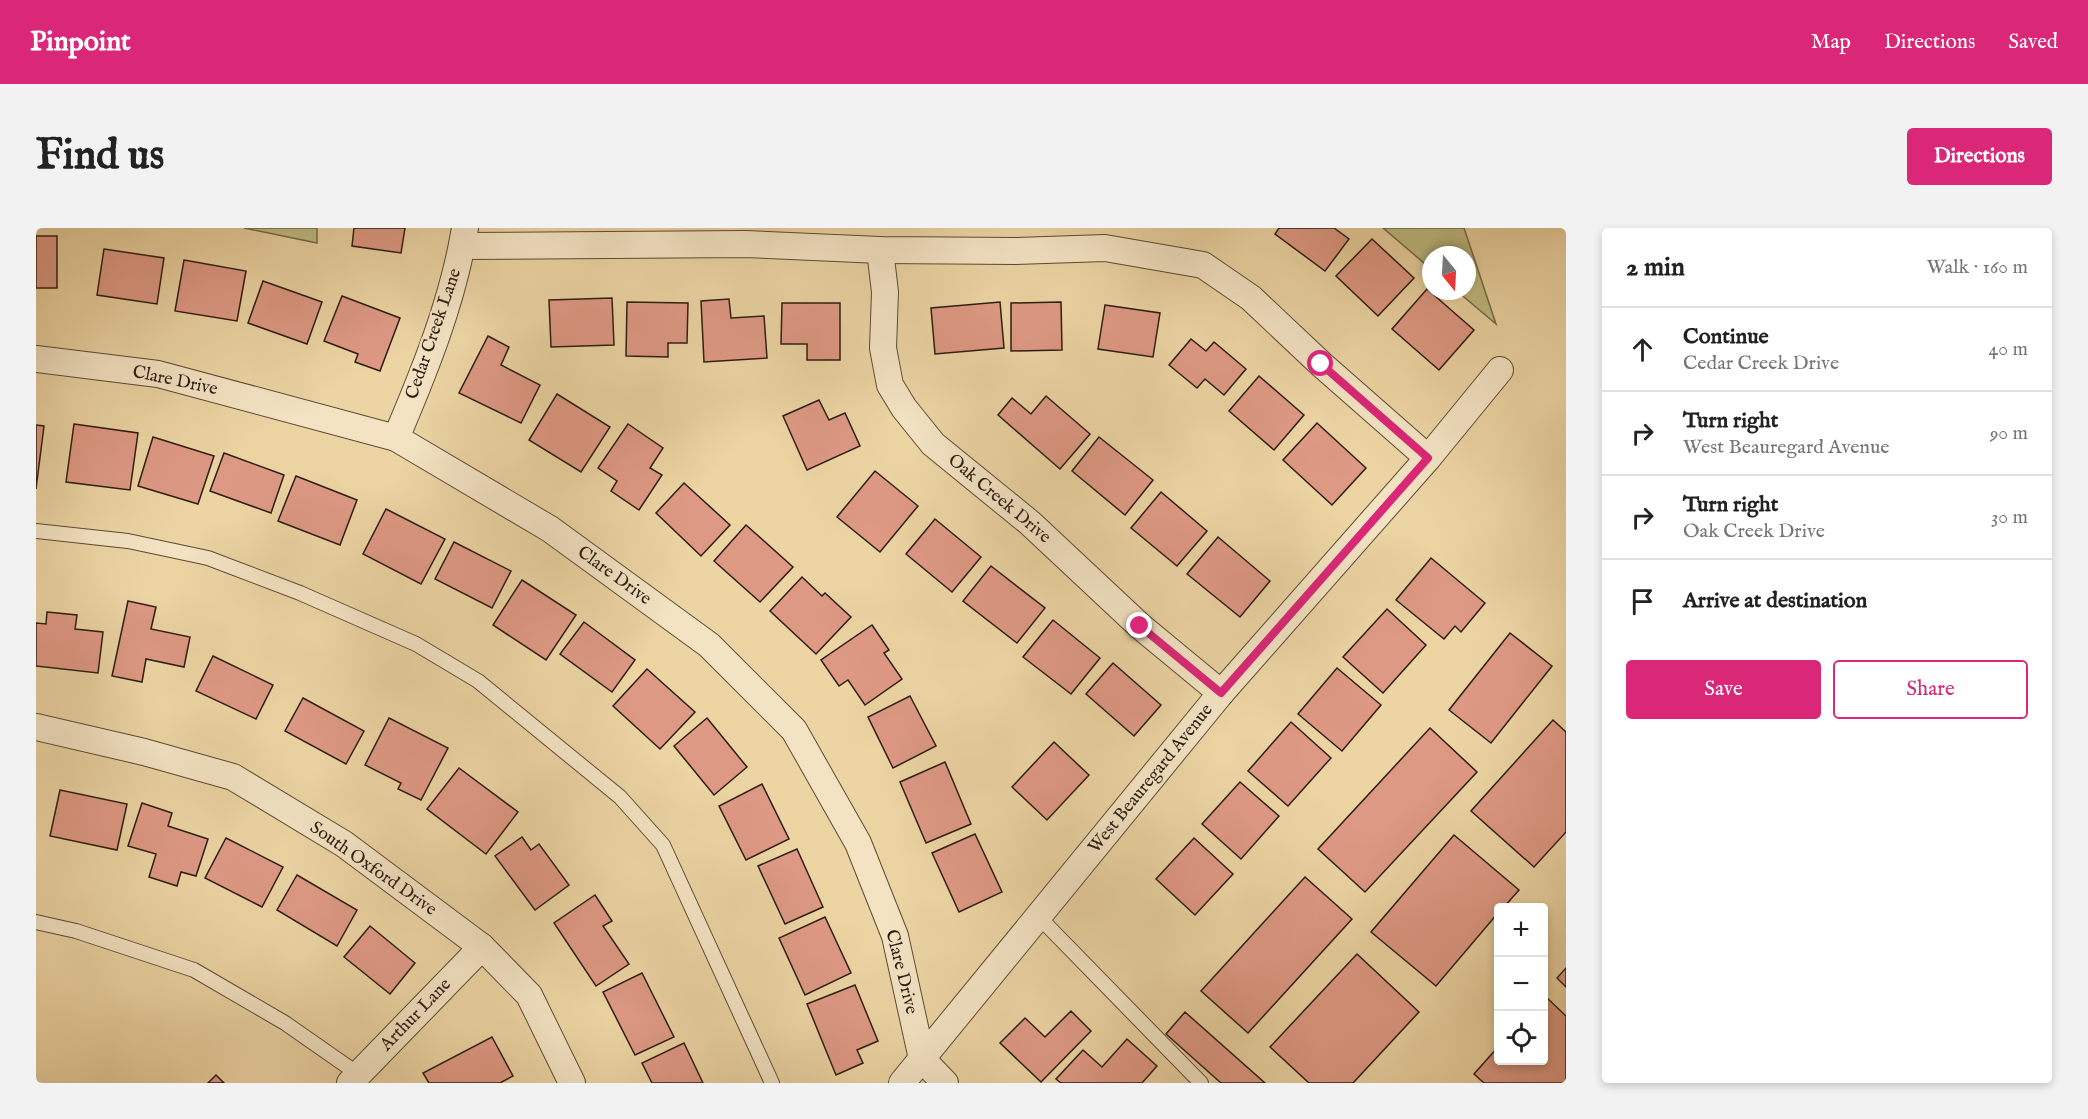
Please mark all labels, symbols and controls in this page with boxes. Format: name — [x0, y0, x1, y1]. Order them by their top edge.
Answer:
text: Pinpoint — [30, 25, 131, 60]
text: Map — [1811, 29, 1851, 56]
text: Directions — [1884, 29, 1975, 56]
text: Saved — [2008, 29, 2058, 56]
button: Directions — [1907, 128, 2052, 185]
text: Find us — [36, 130, 164, 183]
north arrow — [1422, 246, 1476, 300]
text: 2 min — [1626, 251, 1685, 284]
text: Walk · 160 m — [1927, 255, 2028, 280]
street label: Cedar Creek Lane — [401, 266, 467, 402]
text: Continue — [1683, 323, 1769, 351]
icon: ahead — [1626, 333, 1659, 366]
text: 40 m — [1989, 337, 2028, 362]
route start — [1307, 350, 1333, 376]
text: Cedar Creek Drive — [1683, 351, 1839, 376]
street label: Clare Drive — [130, 361, 220, 401]
text: Turn right — [1683, 407, 1778, 435]
icon: right — [1626, 417, 1659, 450]
text: 90 m — [1990, 421, 2028, 446]
text: West Beauregard Avenue — [1683, 435, 1889, 460]
street label: Oak Creek Drive — [943, 449, 1055, 549]
text: Turn right — [1683, 491, 1778, 519]
icon: right — [1626, 501, 1659, 534]
text: 30 m — [1991, 505, 2028, 530]
text: Oak Creek Drive — [1683, 519, 1825, 544]
street label: Clare Drive — [572, 541, 656, 611]
icon: arrive — [1626, 585, 1659, 618]
text: Arrive at destination — [1683, 587, 1867, 615]
route end — [1126, 612, 1152, 638]
button: Save — [1626, 660, 1821, 719]
button: Share — [1833, 660, 2028, 719]
street label: West Beauregard Avenue — [1084, 700, 1218, 858]
street label: South Oxford Drive — [305, 817, 441, 921]
map controls — [1494, 903, 1548, 1065]
button: + — [1494, 903, 1548, 957]
street label: Clare Drive — [879, 927, 923, 1017]
button: − — [1494, 957, 1548, 1011]
street label: Arthur Lane — [375, 974, 456, 1057]
button: locate — [1494, 1011, 1548, 1065]

